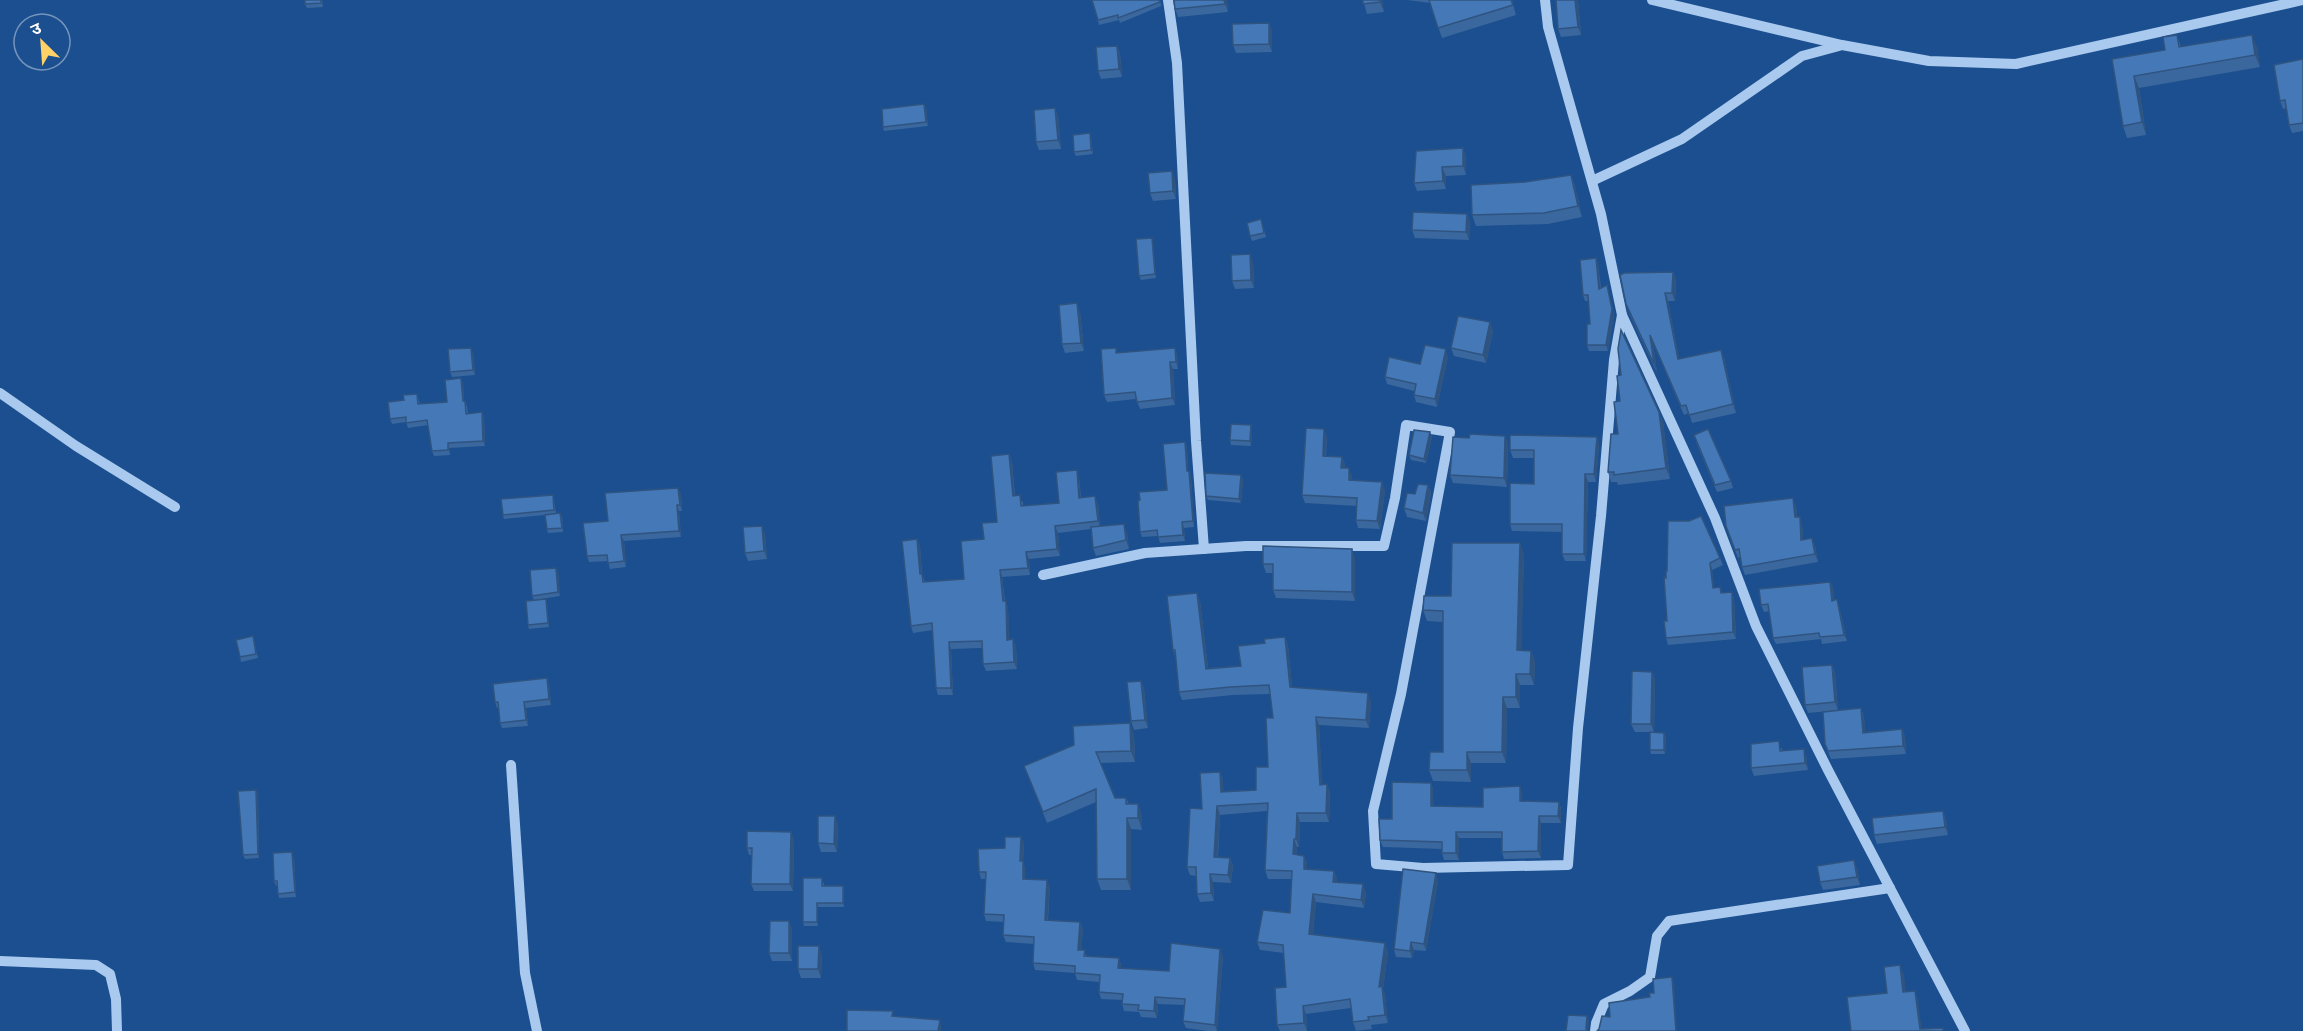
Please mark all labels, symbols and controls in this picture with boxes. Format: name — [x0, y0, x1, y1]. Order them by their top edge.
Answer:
north arrow — [12, 12, 72, 72]
text: उ — [27, 16, 45, 40]

